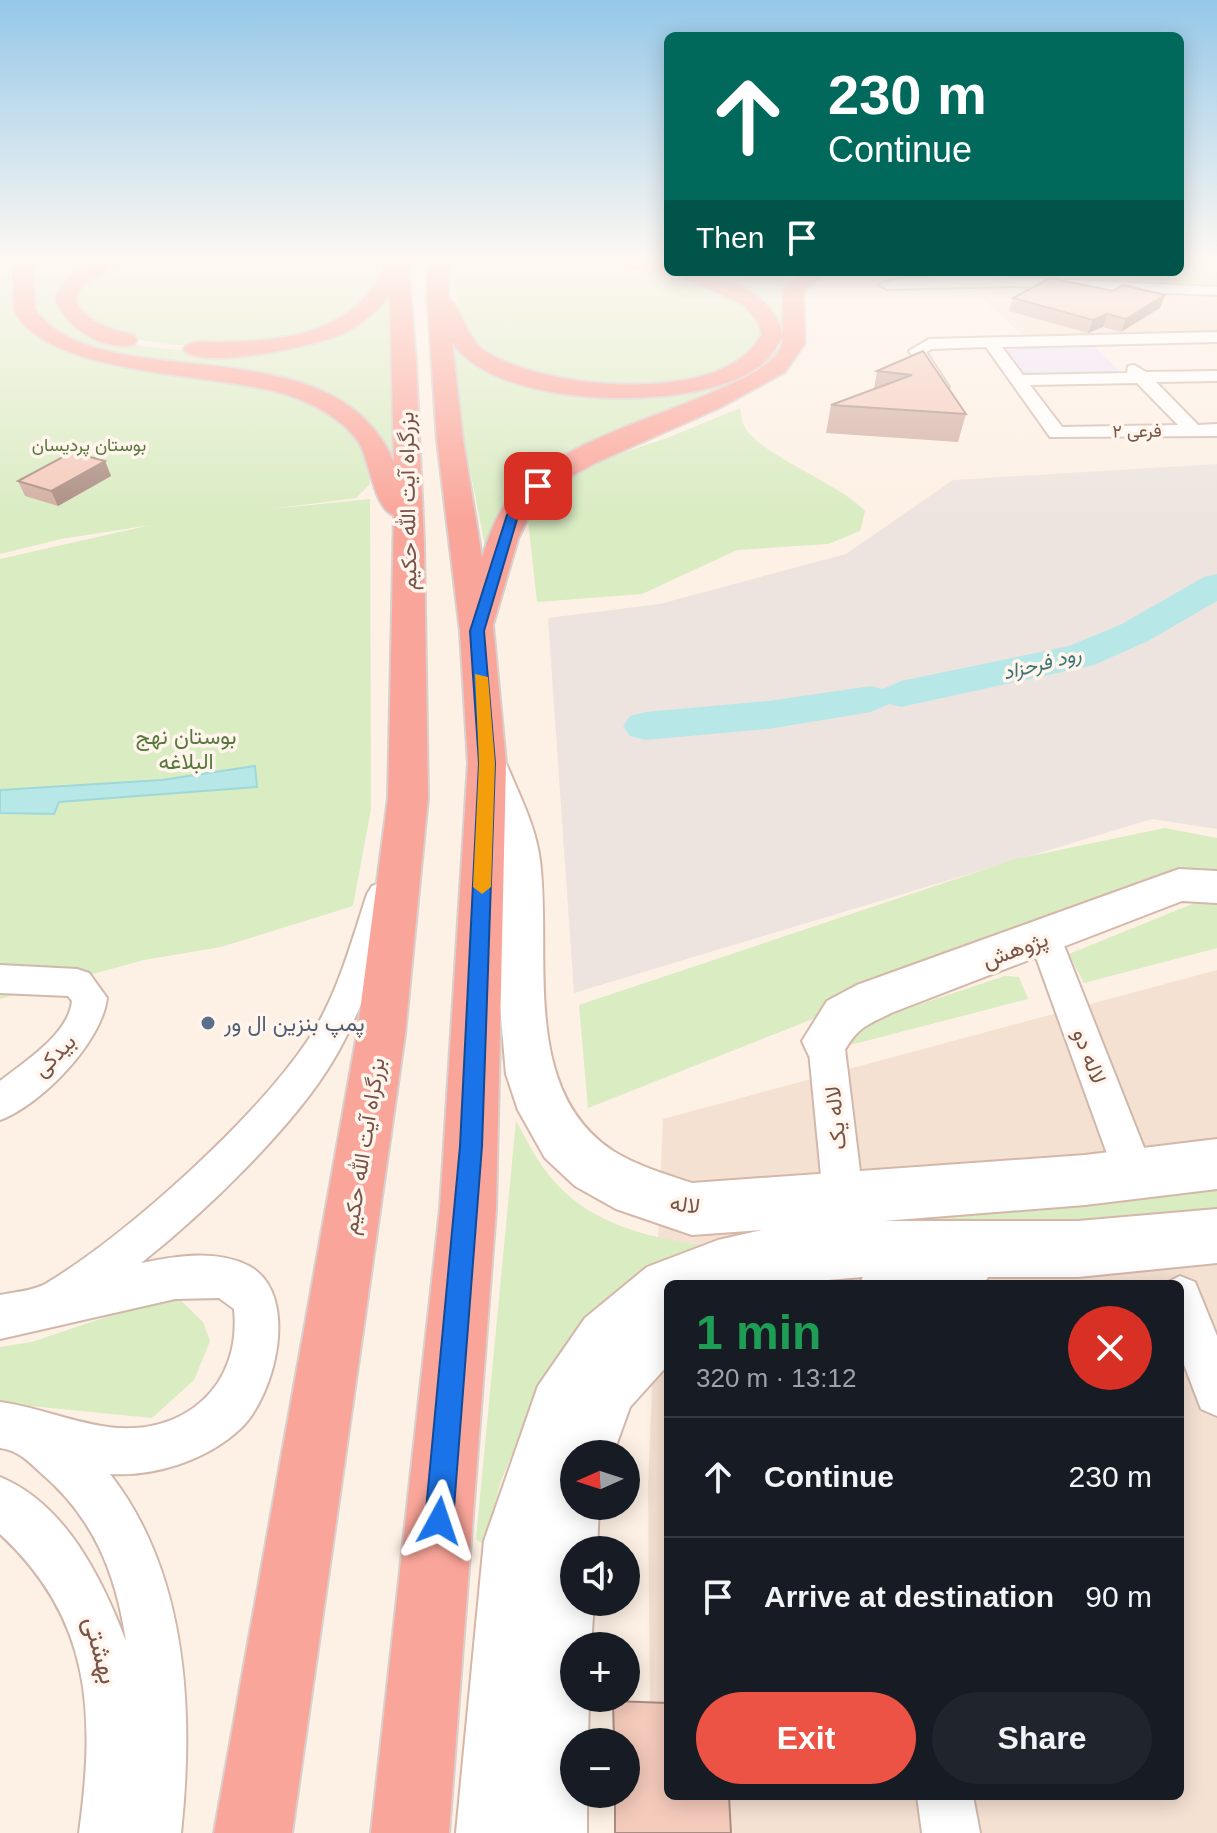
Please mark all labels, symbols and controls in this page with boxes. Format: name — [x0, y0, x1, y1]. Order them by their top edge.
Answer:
text: 230 m — [828, 63, 987, 126]
icon: ahead — [696, 64, 800, 168]
text: Continue — [828, 129, 972, 170]
icon: arrive — [780, 216, 824, 260]
text: Then — [696, 221, 764, 254]
street label: بزرگراه آیت الله حکیم — [392, 411, 424, 591]
street label: فرعی ۲ — [1112, 421, 1162, 442]
park label: بوستان پردیسان — [32, 435, 146, 457]
pin — [504, 452, 572, 520]
icon: arrive — [516, 464, 560, 508]
water label: رود فرحزاد — [1001, 643, 1084, 685]
park label: بوستان نهج البلاغه — [135, 724, 237, 774]
street label: پژوهش — [979, 926, 1052, 975]
place label: پمپ بنزین ال ور — [223, 1011, 365, 1038]
marker: پمپ بنزین ال ور — [199, 1014, 217, 1032]
street label: لاله دو — [1067, 1025, 1111, 1087]
street label: بیدکی — [28, 1029, 82, 1083]
street label: بزرگراه آیت الله حکیم — [336, 1056, 392, 1237]
street label: لاله یک — [820, 1085, 851, 1151]
street label: لاله — [668, 1190, 702, 1219]
text: 1 min — [696, 1306, 821, 1359]
button: close — [1068, 1306, 1152, 1390]
text: 320 m · 13:12 — [696, 1363, 856, 1393]
north arrow — [560, 1440, 640, 1520]
map controls — [560, 1440, 640, 1808]
icon: ahead — [696, 1455, 740, 1499]
text: Continue — [764, 1460, 894, 1493]
text: 230 m — [1069, 1460, 1152, 1493]
position arrow — [397, 1479, 481, 1563]
button: sound — [560, 1536, 640, 1616]
icon: arrive — [696, 1575, 740, 1619]
text: Arrive at destination — [764, 1580, 1054, 1613]
text: 90 m — [1085, 1580, 1152, 1613]
street label: بهشتی — [77, 1613, 124, 1687]
button: + — [560, 1632, 640, 1712]
button: Exit — [696, 1692, 916, 1784]
button: Share — [932, 1692, 1152, 1784]
button: − — [560, 1728, 640, 1808]

